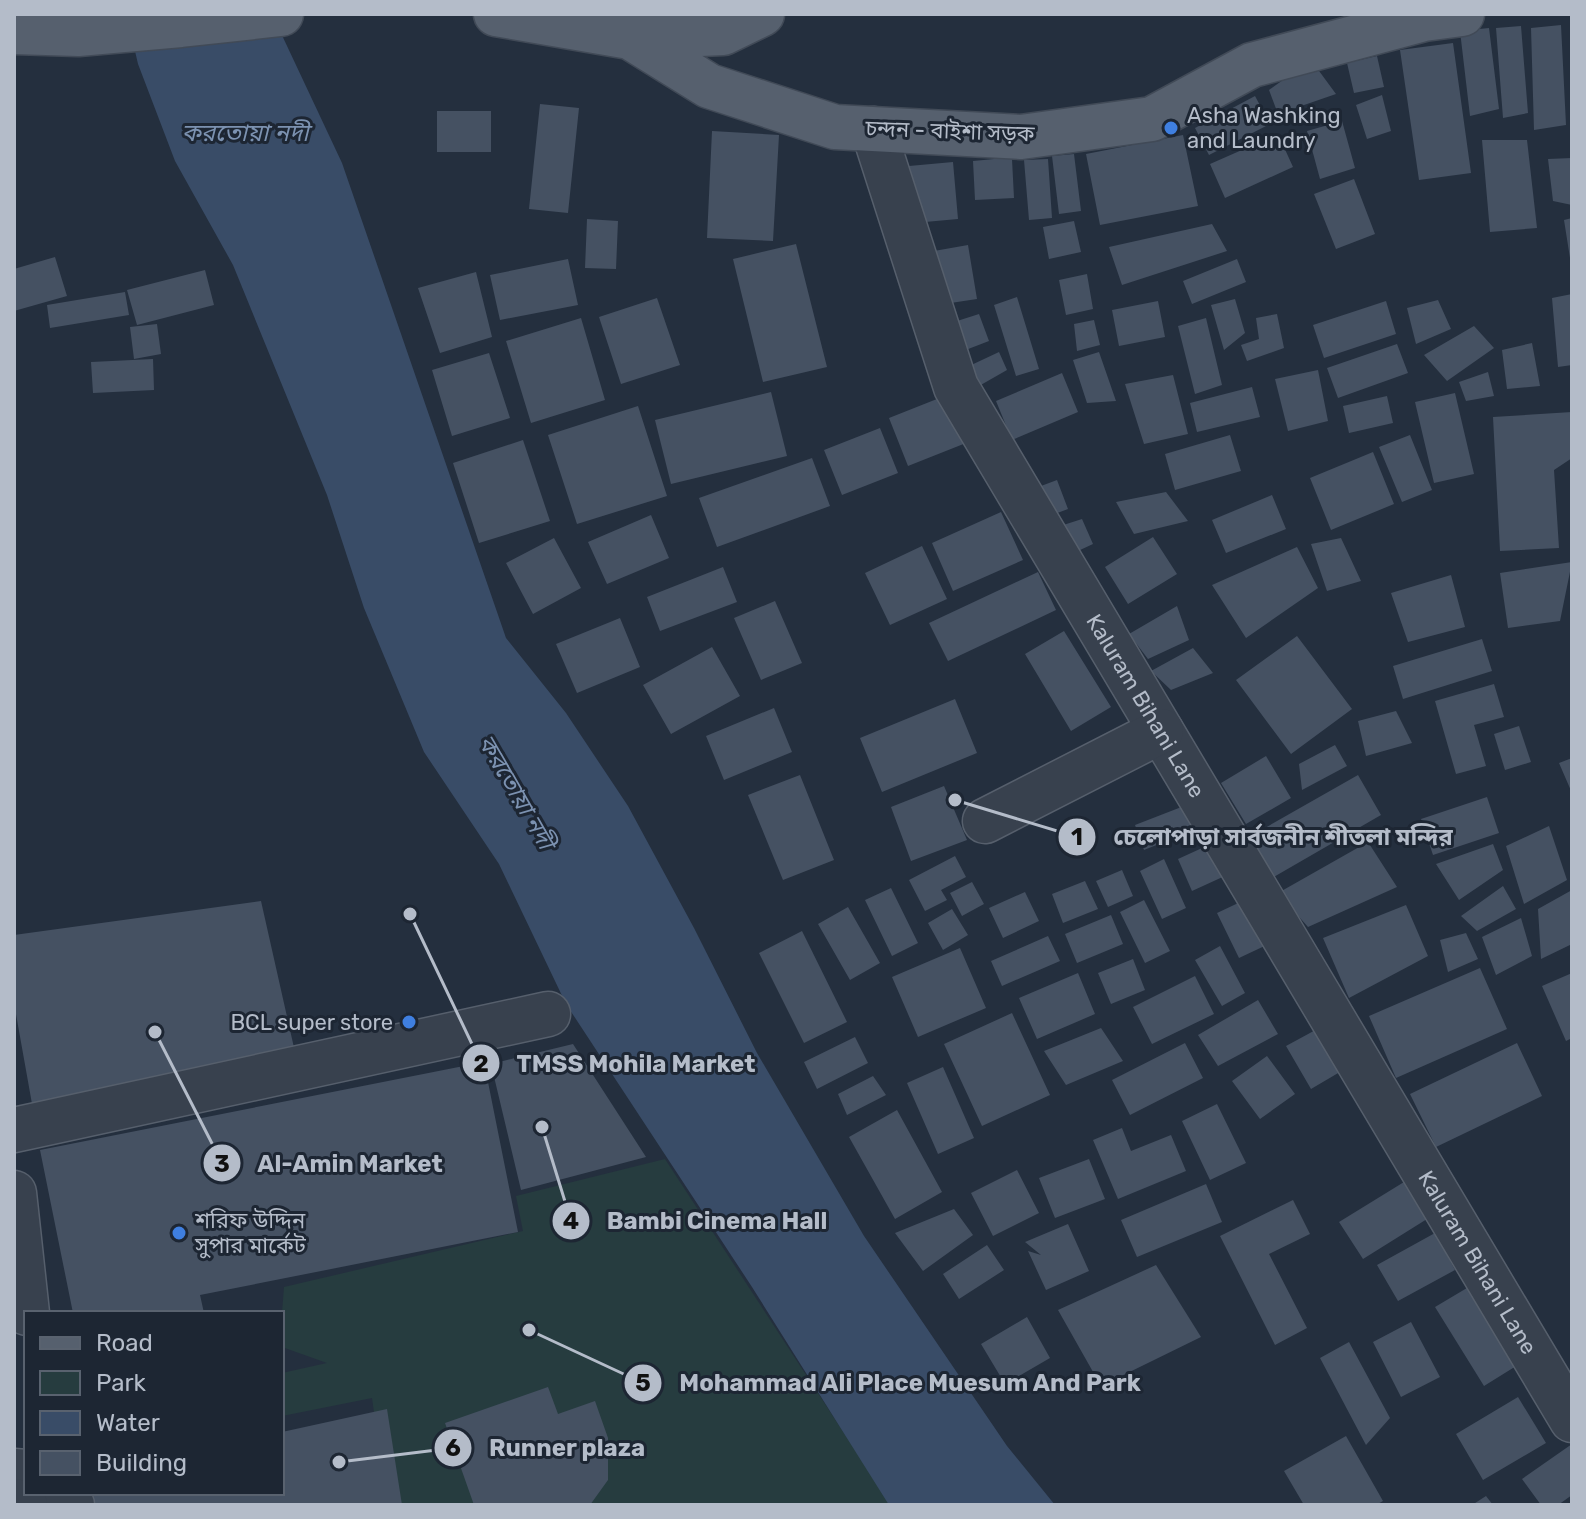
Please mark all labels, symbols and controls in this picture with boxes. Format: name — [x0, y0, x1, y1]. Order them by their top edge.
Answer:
place label: Asha Washking and Laundry — [1187, 102, 1341, 154]
street label: চন্দন - বাইশা সড়ক — [864, 115, 1035, 147]
water label: করতোয়া নদী — [181, 119, 313, 147]
marker: Asha Washking and Laundry — [1162, 119, 1180, 137]
street label: Kaluram Bihani Lane — [1081, 609, 1211, 802]
water label: করতোয়া নদী — [472, 730, 562, 858]
callout: চেলোপাড়া সার্বজনীন শীতলা মন্দির — [1057, 813, 1469, 861]
text: 1 — [1071, 823, 1083, 851]
text: চেলোপাড়া সার্বজনীন শীতলা মন্দির — [1113, 823, 1453, 851]
place label: BCL super store — [230, 1009, 393, 1036]
marker: BCL super store — [400, 1013, 418, 1031]
callout: TMSS Mohila Market — [461, 1039, 772, 1087]
text: 2 — [473, 1050, 489, 1078]
text: TMSS Mohila Market — [517, 1050, 755, 1078]
callout: Al-Amin Market — [202, 1139, 459, 1187]
text: 3 — [214, 1150, 230, 1178]
text: Al-Amin Market — [257, 1150, 443, 1178]
street label: Kaluram Bihani Lane — [1413, 1166, 1543, 1359]
callout: Bambi Cinema Hall — [551, 1197, 843, 1245]
place label: শরিফ উদ্দিন সুপার মার্কেট — [194, 1207, 307, 1259]
text: 4 — [563, 1207, 579, 1235]
text: Bambi Cinema Hall — [607, 1207, 827, 1235]
marker: শরিফ উদ্দিন সুপার মার্কেট — [170, 1224, 188, 1242]
legend — [24, 1311, 284, 1495]
text: Road — [96, 1329, 153, 1357]
callout: Mohammad Ali Place Muesum And Park — [623, 1359, 1157, 1407]
text: Park — [96, 1369, 147, 1397]
text: 5 — [635, 1369, 651, 1397]
text: Mohammad Ali Place Muesum And Park — [679, 1369, 1141, 1397]
text: Water — [96, 1409, 160, 1437]
callout: Runner plaza — [433, 1424, 662, 1472]
text: 6 — [445, 1434, 461, 1462]
text: Runner plaza — [489, 1434, 645, 1462]
text: Building — [96, 1449, 187, 1477]

